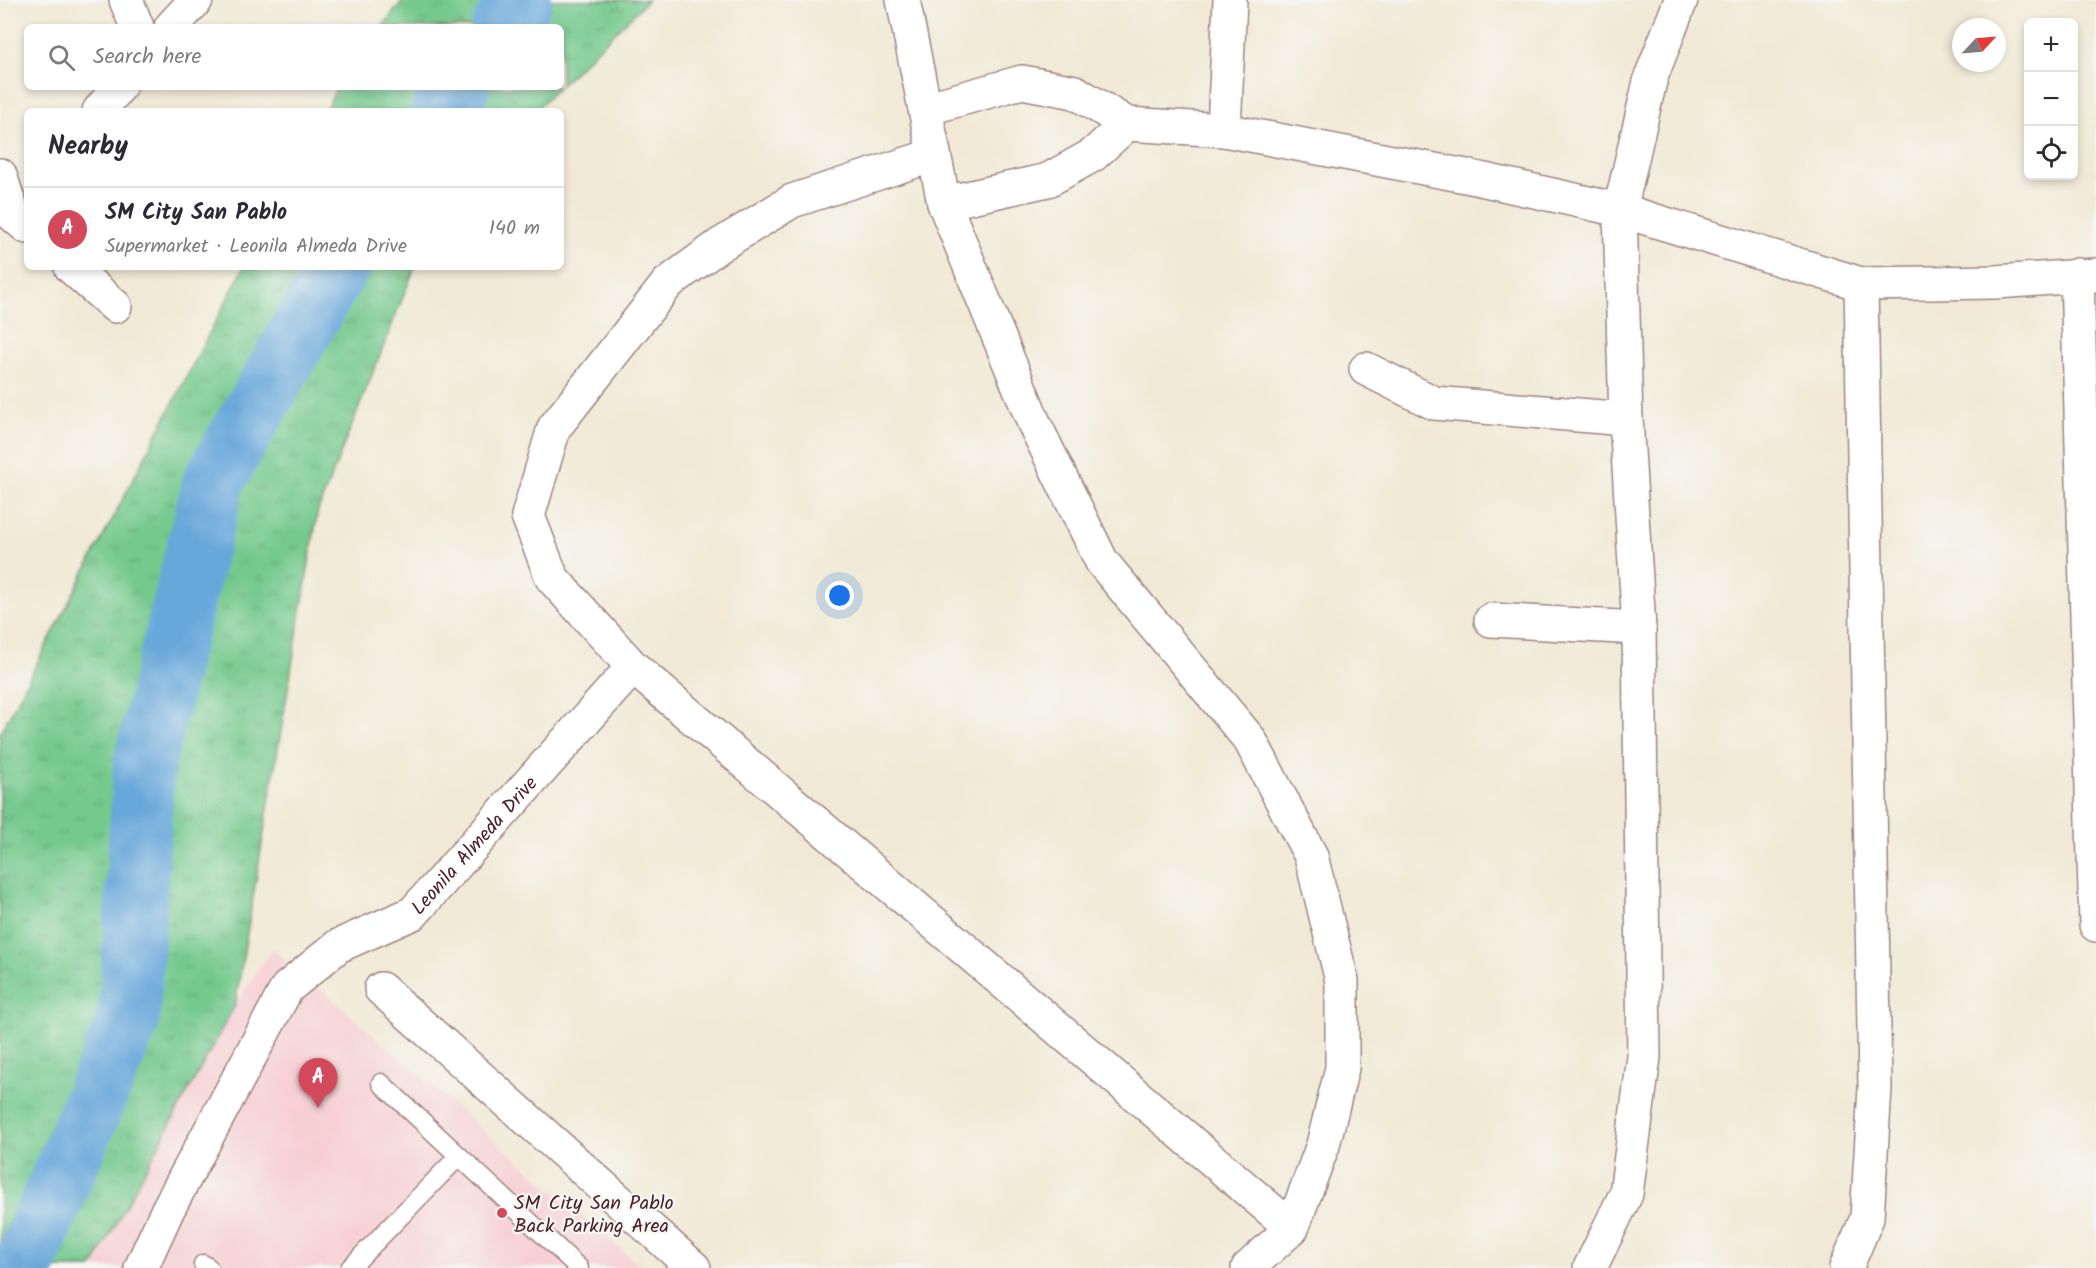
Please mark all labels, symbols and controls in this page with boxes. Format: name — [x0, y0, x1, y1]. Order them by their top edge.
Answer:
north arrow — [1952, 18, 2006, 72]
map controls — [2024, 18, 2078, 180]
button: + — [2024, 18, 2078, 72]
search box — [24, 24, 564, 90]
text: Search here — [93, 40, 201, 75]
icon: search — [45, 41, 78, 74]
button: − — [2024, 72, 2078, 126]
text: Nearby — [48, 126, 128, 168]
button: locate — [2024, 126, 2078, 180]
text: SM City San Pablo — [105, 196, 287, 231]
text: A — [61, 213, 74, 245]
text: 140 m — [489, 213, 540, 245]
text: Supermarket · Leonila Almeda Drive — [105, 231, 407, 263]
your location — [825, 581, 854, 610]
street label: Leonila Almeda Drive — [404, 769, 546, 923]
pin: A — [298, 1058, 338, 1108]
place label: SM City San Pablo Back Parking Area — [514, 1188, 674, 1243]
marker: SM City San Pablo Back Parking Area — [495, 1206, 509, 1220]

